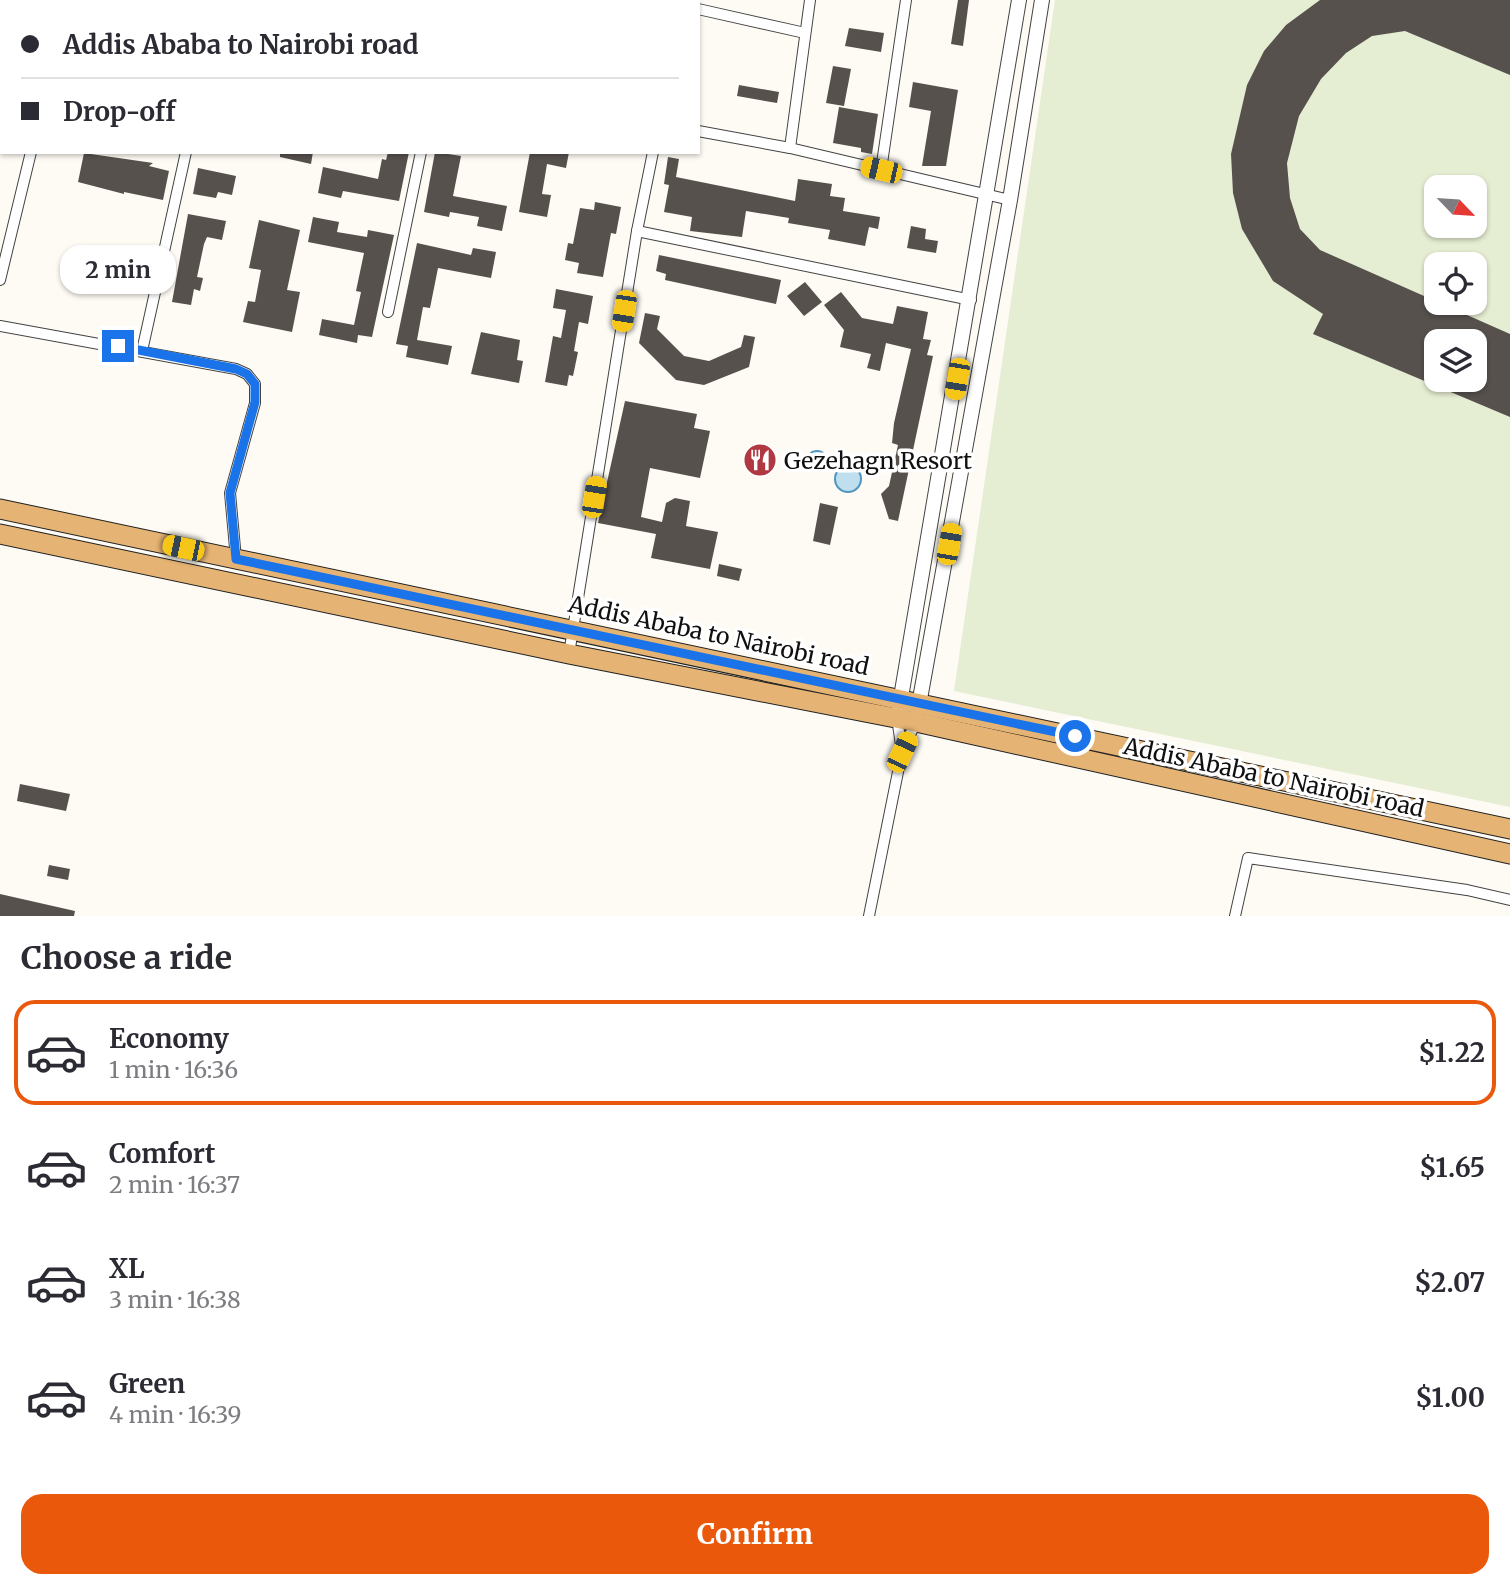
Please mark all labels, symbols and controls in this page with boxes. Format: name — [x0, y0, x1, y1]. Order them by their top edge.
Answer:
text: Addis Ababa to Nairobi road — [63, 28, 419, 61]
text: Drop-off — [63, 95, 176, 128]
car — [859, 155, 904, 185]
north arrow — [1424, 175, 1488, 238]
map controls — [1424, 175, 1487, 392]
callout: 2 min — [60, 244, 176, 294]
button: locate — [1424, 252, 1487, 315]
text: 2 min — [85, 255, 151, 284]
car — [611, 289, 638, 333]
button: layers — [1424, 329, 1487, 392]
route end — [102, 330, 134, 362]
car — [944, 356, 971, 402]
restaurant icon: Gezehagn Resort — [741, 441, 779, 479]
place label: Gezehagn Resort — [784, 446, 972, 475]
car — [581, 475, 608, 519]
car — [936, 521, 963, 567]
car — [161, 533, 206, 563]
street label: Addis Ababa to Nairobi road — [565, 589, 872, 681]
route start — [1059, 720, 1091, 752]
car — [884, 729, 921, 775]
street label: Addis Ababa to Nairobi road — [1120, 731, 1427, 823]
text: Choose a ride — [21, 938, 232, 978]
icon: car — [25, 1021, 88, 1084]
text: Economy — [109, 1022, 229, 1055]
text: $1.22 — [1418, 1036, 1485, 1069]
text: 1 min · 16:36 — [109, 1055, 238, 1084]
icon: car — [25, 1136, 88, 1199]
text: Comfort — [109, 1137, 215, 1170]
text: $1.65 — [1419, 1151, 1485, 1184]
text: 2 min · 16:37 — [109, 1170, 240, 1199]
icon: car — [25, 1251, 88, 1314]
text: XL — [109, 1252, 145, 1285]
text: $2.07 — [1414, 1266, 1485, 1299]
text: 3 min · 16:38 — [109, 1285, 241, 1314]
icon: car — [25, 1366, 88, 1429]
text: Green — [109, 1367, 185, 1400]
text: $1.00 — [1415, 1381, 1485, 1414]
text: 4 min · 16:39 — [109, 1400, 242, 1429]
button: Confirm — [21, 1494, 1489, 1574]

